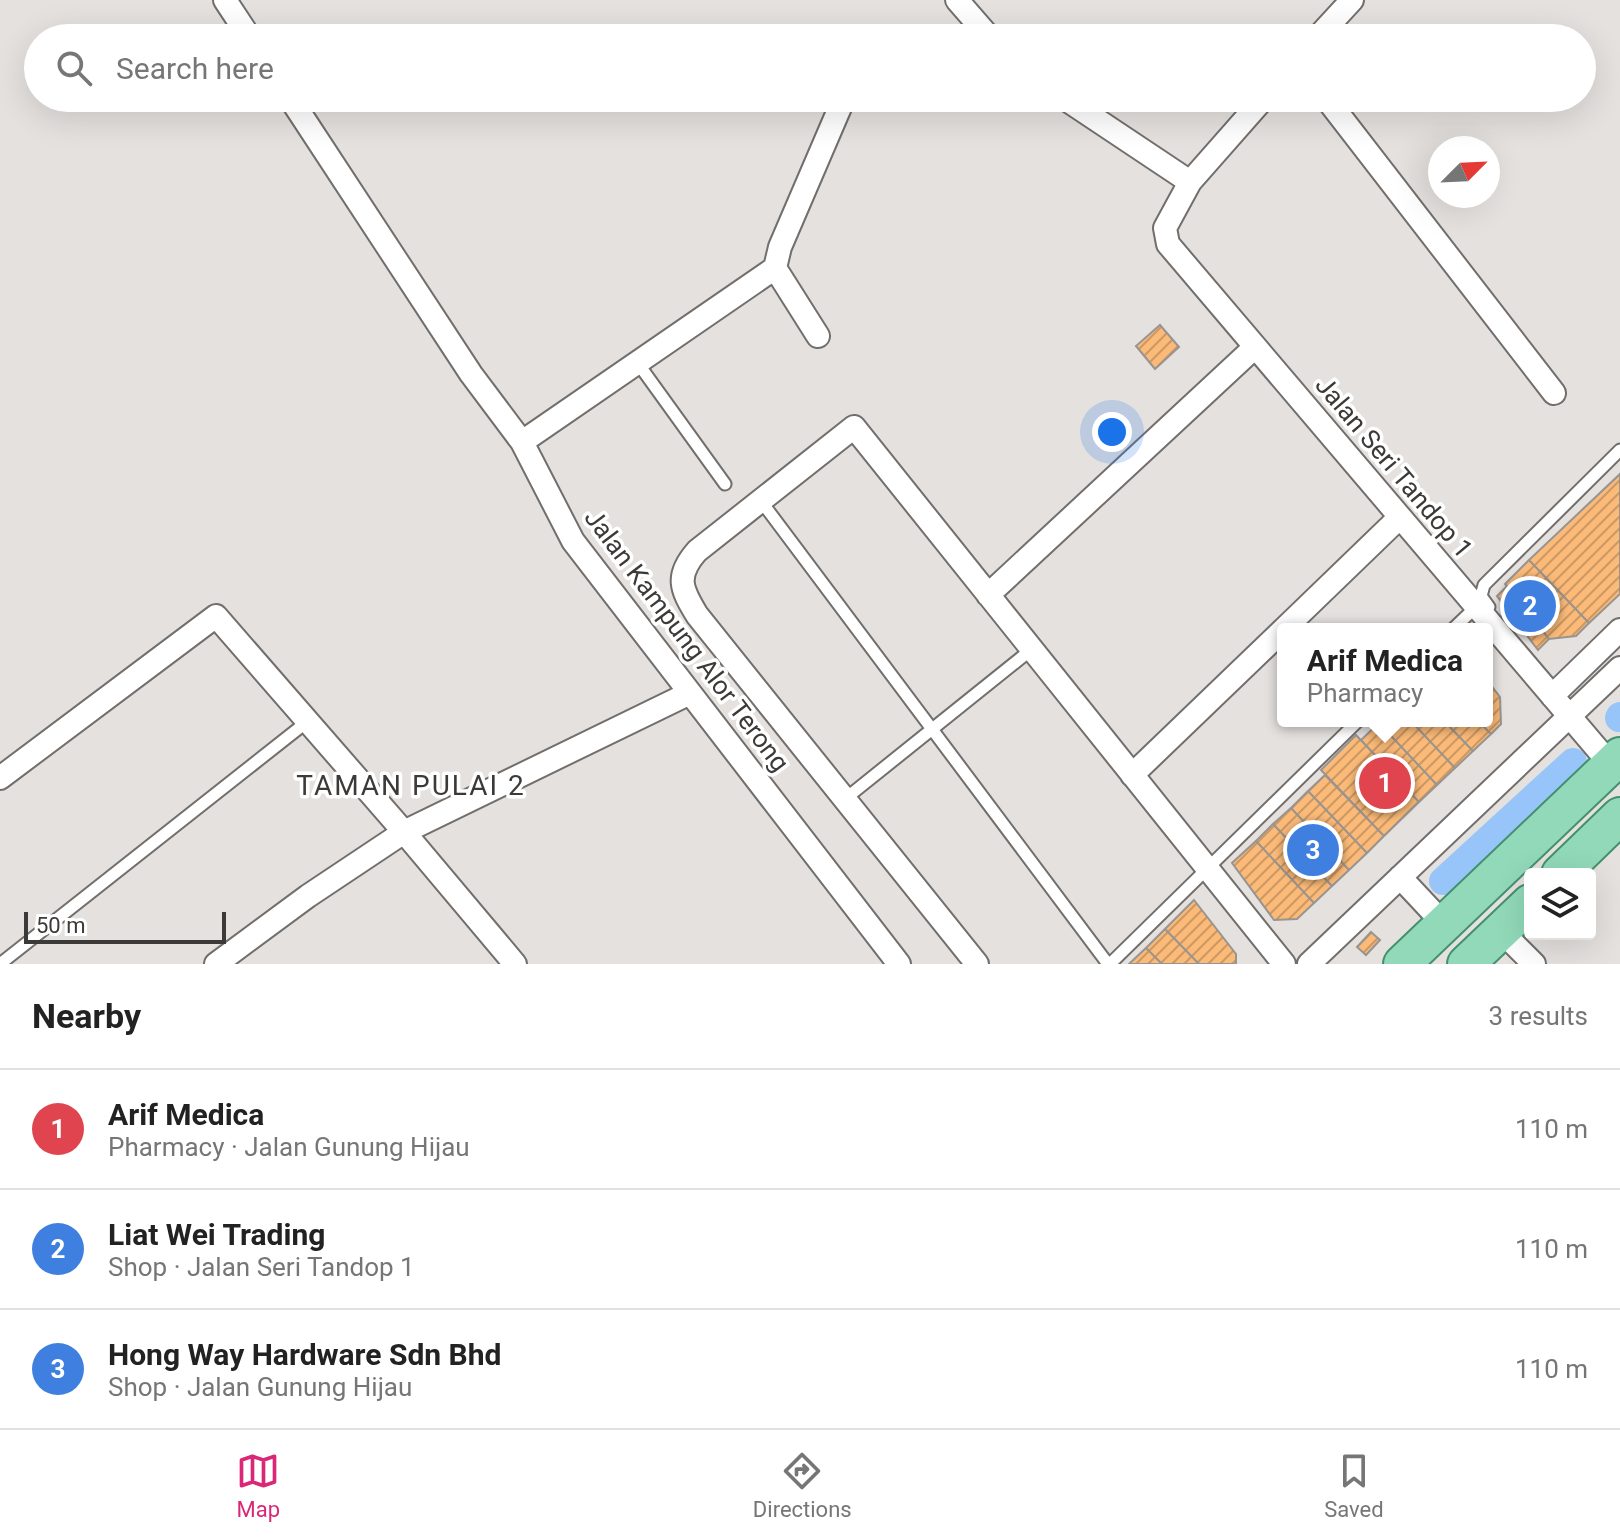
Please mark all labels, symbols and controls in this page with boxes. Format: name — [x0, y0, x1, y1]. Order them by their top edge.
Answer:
search box — [24, 24, 1596, 112]
icon: search — [52, 46, 96, 90]
text: Search here — [116, 51, 274, 86]
north arrow — [1428, 136, 1500, 208]
street label: Jalan Seri Tandop 1 — [1309, 370, 1479, 564]
your location — [1092, 412, 1132, 452]
street label: Jalan Kampung Alor Terong — [579, 503, 795, 777]
pin: 2 — [1504, 576, 1556, 636]
popup — [1277, 623, 1493, 727]
text: Arif Medica — [1307, 643, 1463, 678]
text: Pharmacy — [1307, 678, 1423, 708]
pin: 1 — [1359, 753, 1411, 813]
district label: TAMAN PULAI 2 — [296, 769, 526, 802]
pin: 3 — [1287, 820, 1339, 880]
map controls — [1524, 868, 1596, 940]
button: layers — [1524, 868, 1596, 940]
scale bar — [24, 908, 226, 944]
text: 50 m — [36, 913, 85, 938]
text: Nearby — [32, 996, 141, 1036]
text: 3 results — [1489, 1001, 1588, 1031]
text: Arif Medica — [108, 1097, 264, 1132]
text: 1 — [51, 1114, 65, 1144]
text: 110 m — [1515, 1114, 1588, 1144]
text: Pharmacy · Jalan Gunung Hijau — [108, 1132, 470, 1162]
text: Liat Wei Trading — [108, 1217, 325, 1252]
text: 2 — [51, 1234, 65, 1264]
text: 110 m — [1515, 1234, 1588, 1264]
text: Shop · Jalan Seri Tandop 1 — [108, 1252, 415, 1282]
text: Hong Way Hardware Sdn Bhd — [108, 1337, 501, 1372]
text: 3 — [51, 1354, 65, 1384]
text: 110 m — [1515, 1354, 1588, 1384]
text: Shop · Jalan Gunung Hijau — [108, 1372, 412, 1402]
tab: Map — [236, 1449, 280, 1522]
tab: Directions — [753, 1449, 852, 1522]
tab: Saved — [1324, 1449, 1384, 1522]

